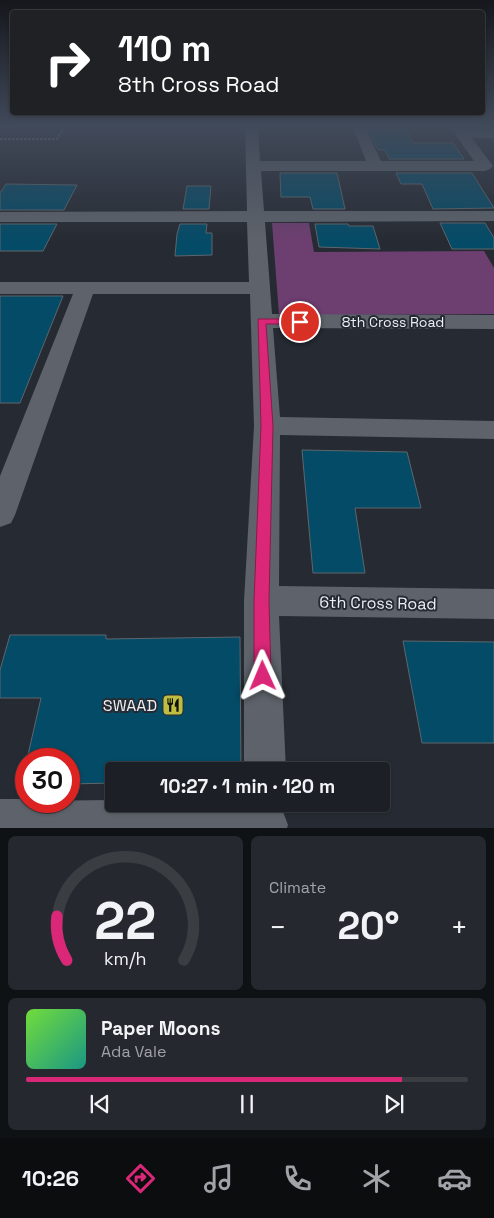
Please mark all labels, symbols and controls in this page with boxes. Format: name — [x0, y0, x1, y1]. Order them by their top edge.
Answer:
text: 110 m — [118, 27, 211, 71]
icon: right — [35, 30, 100, 95]
text: 8th Cross Road — [118, 70, 279, 98]
pin — [279, 301, 321, 343]
icon: arrive — [286, 308, 314, 336]
street label: 8th Cross Road — [342, 313, 444, 331]
street label: 6th Cross Road — [319, 591, 437, 615]
position arrow — [236, 649, 288, 701]
restaurant icon: SWAAD — [161, 693, 185, 717]
place label: SWAAD — [103, 695, 157, 716]
speed limit sign: 30 — [15, 748, 80, 813]
text: 10:27 · 1 min · 120 m — [160, 774, 335, 799]
text: Climate — [269, 877, 326, 898]
text: 22 — [95, 888, 156, 954]
text: 20° — [337, 902, 400, 950]
text: − — [269, 909, 286, 945]
text: + — [451, 909, 468, 945]
text: km/h — [104, 947, 147, 970]
text: Paper Moons — [101, 1016, 220, 1041]
text: Ada Vale — [101, 1041, 166, 1062]
icon: previous — [86, 1090, 114, 1118]
icon: pause — [233, 1090, 261, 1118]
icon: next — [380, 1090, 408, 1118]
icon: directions — [123, 1161, 158, 1196]
icon: music — [201, 1161, 236, 1196]
icon: phone — [280, 1161, 315, 1196]
icon: climate — [359, 1161, 394, 1196]
icon: car — [437, 1161, 472, 1196]
text: 10:26 — [22, 1164, 79, 1192]

